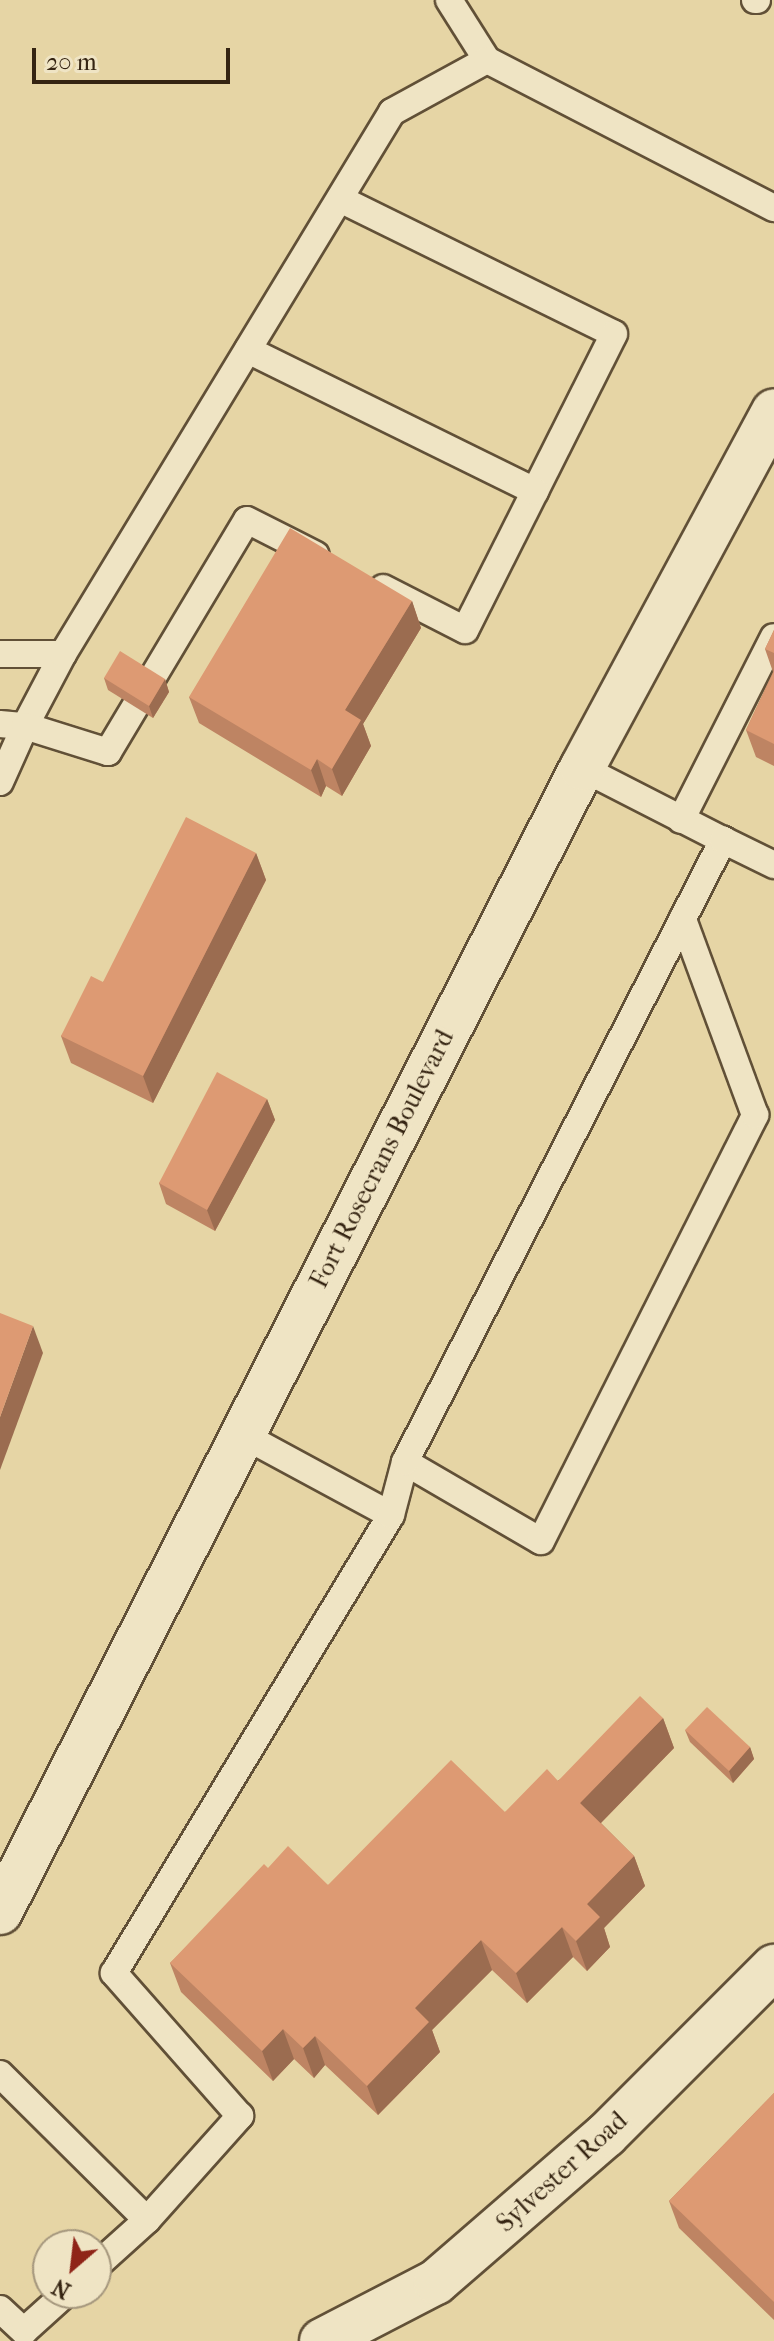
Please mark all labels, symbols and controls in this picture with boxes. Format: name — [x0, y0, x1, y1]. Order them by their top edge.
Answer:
scale bar — [36, 32, 234, 82]
text: 20 m — [46, 48, 97, 76]
street label: Fort Rosecrans Boulevard — [303, 1025, 461, 1293]
street label: Sylvester Road — [490, 2105, 634, 2239]
north arrow — [32, 2229, 112, 2309]
text: N — [48, 2273, 75, 2304]

